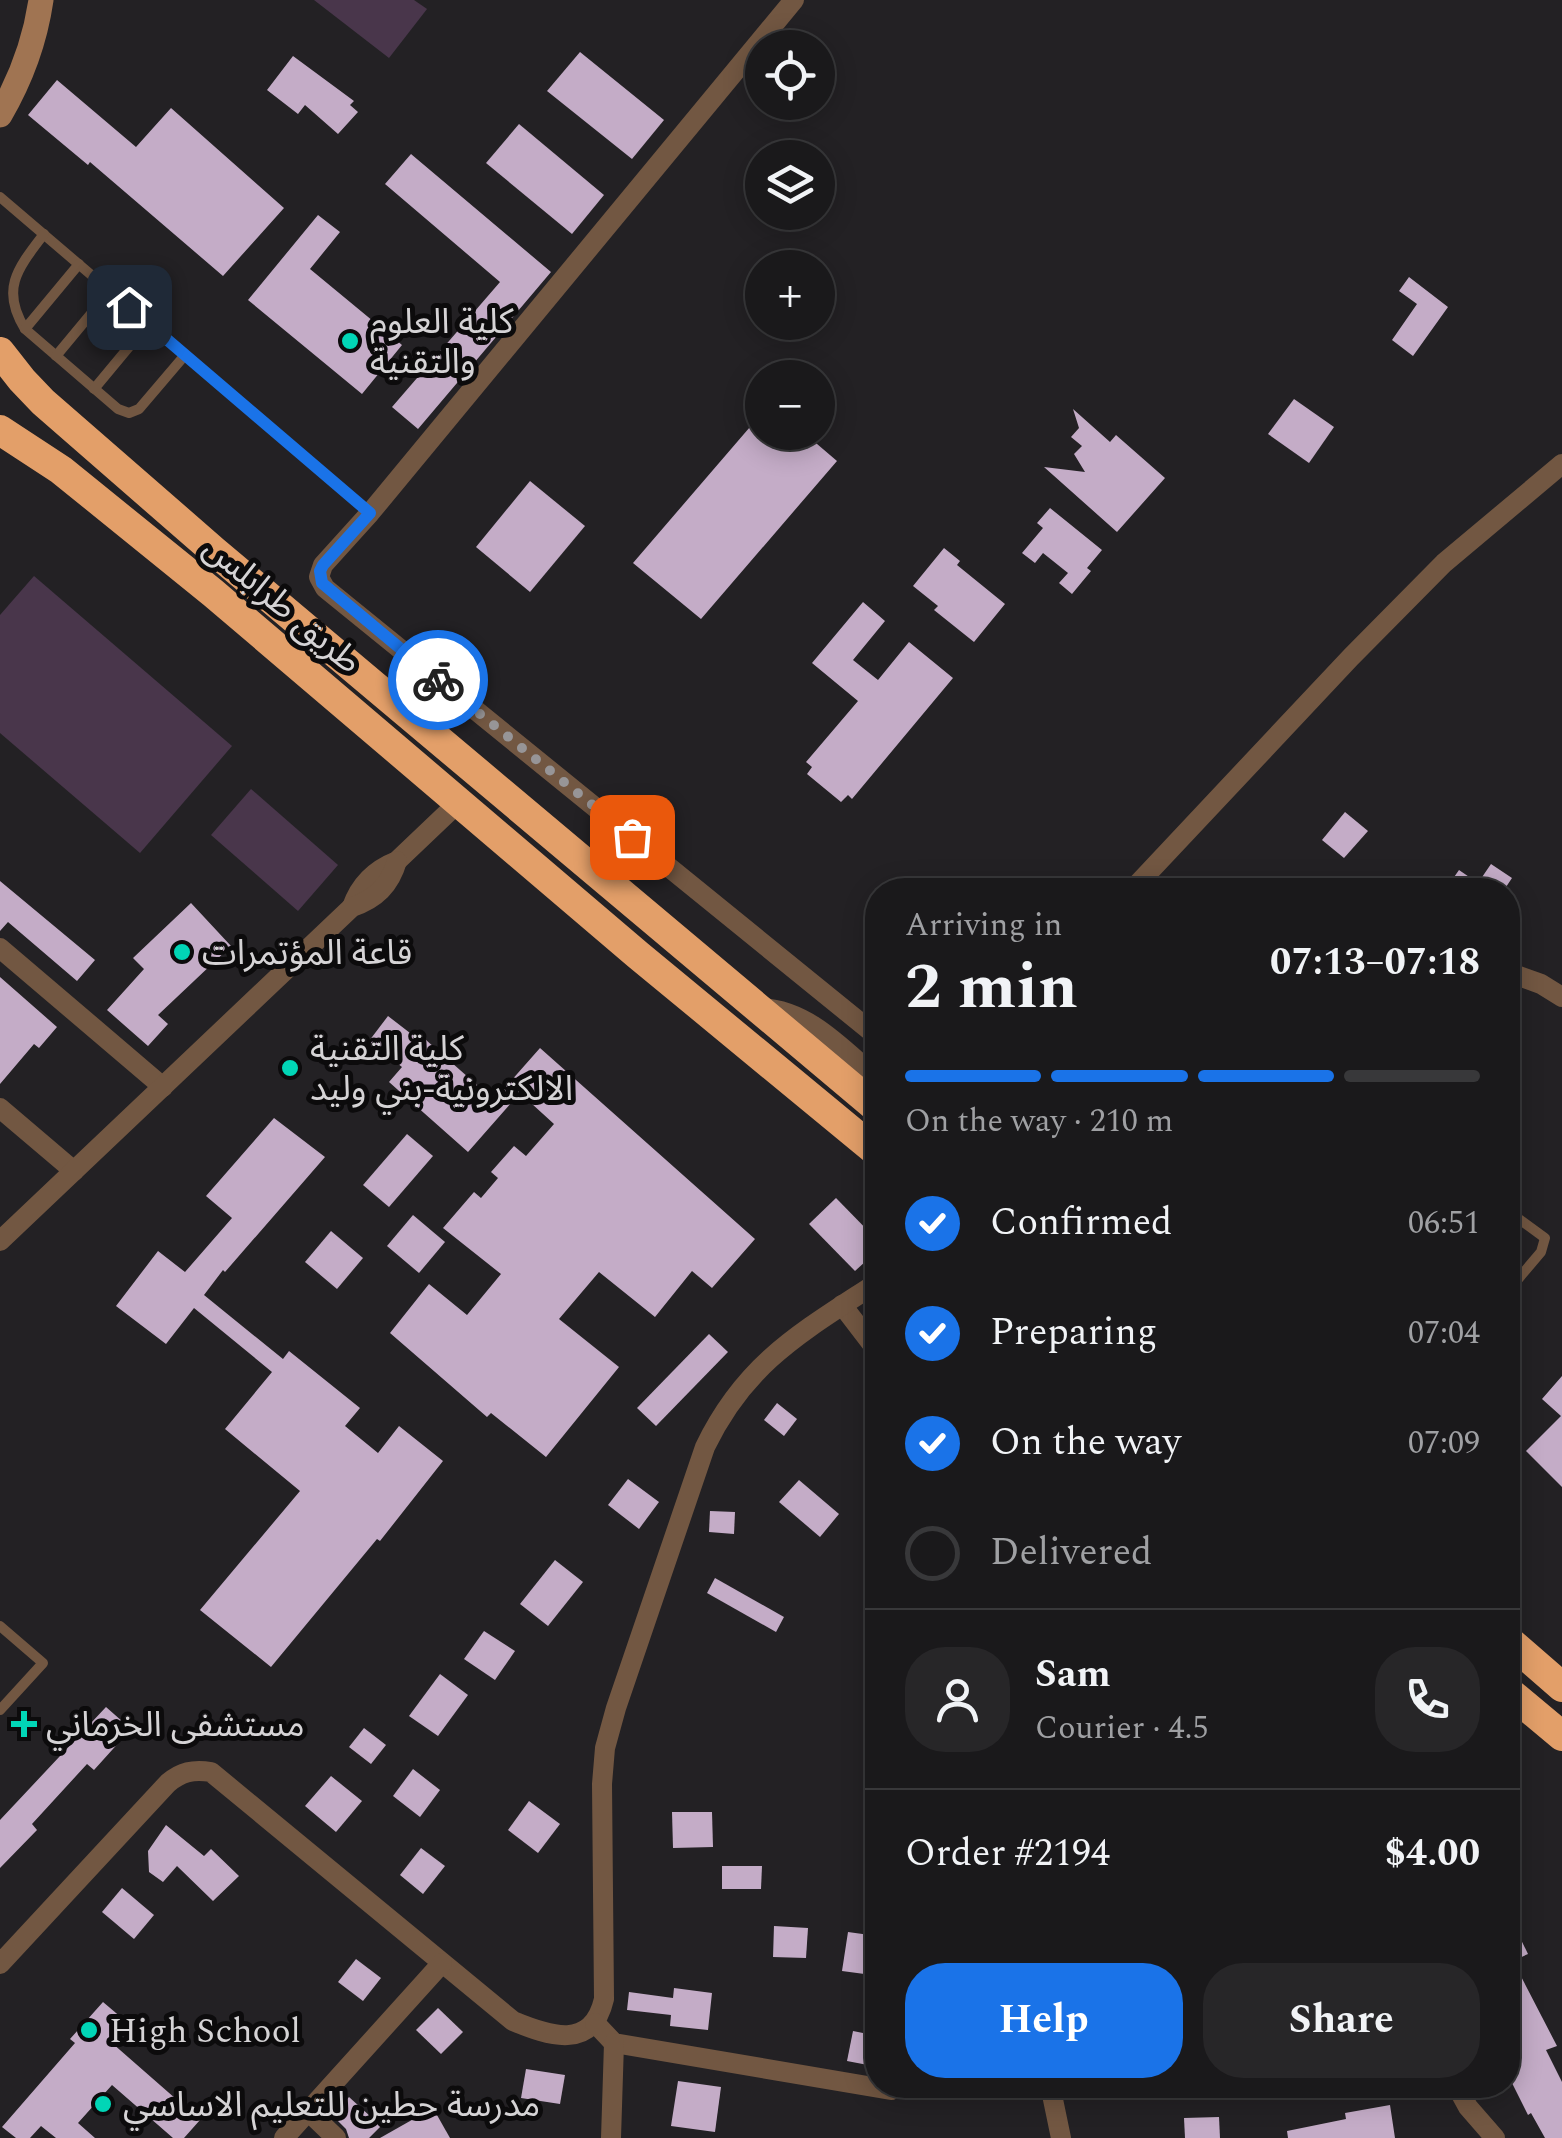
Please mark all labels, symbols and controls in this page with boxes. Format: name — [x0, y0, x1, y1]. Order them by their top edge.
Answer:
map controls — [745, 30, 835, 450]
button: locate — [745, 30, 835, 120]
button: layers — [745, 140, 835, 230]
button: + — [745, 250, 835, 340]
pin — [87, 265, 172, 350]
icon: home — [102, 280, 157, 335]
place label: كلية العلوم والتقنية — [370, 296, 514, 389]
marker: كلية العلوم والتقنية — [339, 330, 361, 352]
button: − — [745, 360, 835, 450]
street label: طريق طرابلس — [191, 523, 373, 688]
courier — [388, 630, 488, 730]
icon: bike — [411, 653, 466, 708]
pin — [590, 795, 675, 880]
icon: bag — [605, 810, 660, 865]
text: Arriving in — [905, 901, 1062, 950]
place label: قاعة المؤتمرات — [202, 927, 412, 980]
text: 07:13–07:18 — [1270, 934, 1480, 992]
text: 2 min — [905, 938, 1078, 1037]
marker: قاعة المؤتمرات — [171, 941, 193, 963]
place label: كلية التقنية الالكترونية-بني وليد — [310, 1023, 573, 1116]
marker: كلية التقنية الالكترونية-بني وليد — [279, 1057, 301, 1079]
text: On the way · 210 m — [905, 1097, 1173, 1146]
text: Confirmed — [990, 1194, 1172, 1252]
icon: check — [905, 1196, 960, 1251]
text: 06:51 — [1408, 1199, 1480, 1248]
text: Preparing — [990, 1304, 1157, 1362]
icon: check — [905, 1306, 960, 1361]
text: 07:04 — [1408, 1309, 1480, 1358]
text: On the way — [990, 1414, 1181, 1472]
icon: check — [905, 1416, 960, 1471]
text: 07:09 — [1408, 1419, 1480, 1468]
text: Delivered — [990, 1524, 1152, 1582]
text: Sam — [1035, 1646, 1111, 1704]
button: person — [905, 1647, 1010, 1752]
button: phone — [1375, 1647, 1480, 1752]
place label: مستشفى الخرماني — [46, 1699, 305, 1752]
text: Courier · 4.5 — [1035, 1704, 1208, 1753]
marker: مستشفى الخرماني — [11, 1711, 37, 1737]
text: Order #2194 — [905, 1825, 1110, 1883]
text: $4.00 — [1385, 1825, 1480, 1883]
button: Help — [905, 1963, 1183, 2078]
button: Share — [1203, 1963, 1480, 2078]
place label: High School — [109, 2005, 301, 2058]
marker: High School — [78, 2019, 100, 2041]
place label: مدرسة حطين للتعليم الاساسي — [123, 2079, 540, 2132]
marker: مدرسة حطين للتعليم الاساسي — [92, 2093, 114, 2115]

